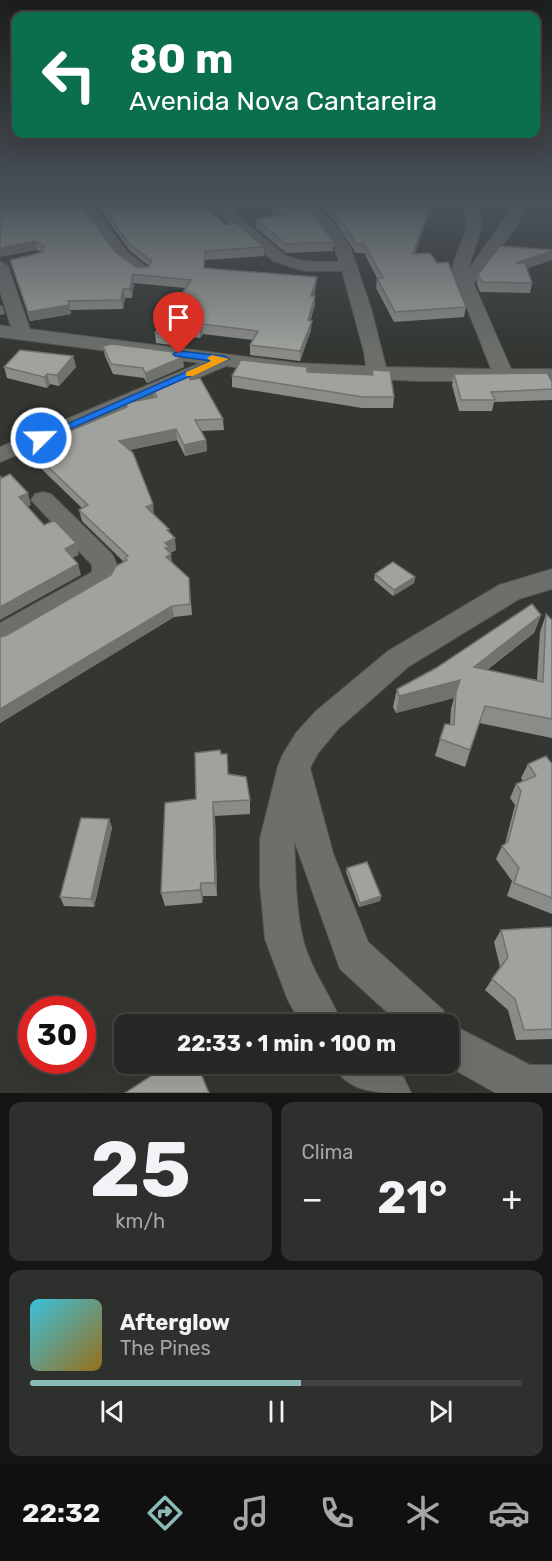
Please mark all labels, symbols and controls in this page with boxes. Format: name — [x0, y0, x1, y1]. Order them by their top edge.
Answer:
text: 80 m — [129, 34, 233, 84]
icon: left — [30, 36, 108, 114]
text: Avenida Nova Cantareira — [129, 85, 437, 117]
pin — [153, 292, 204, 354]
icon: arrive — [162, 301, 195, 334]
position arrow — [9, 406, 73, 470]
speed limit sign: 30 — [18, 996, 96, 1074]
text: 22:33 · 1 min · 100 m — [177, 1030, 396, 1057]
text: 25 — [90, 1123, 191, 1216]
text: Clima — [302, 1140, 353, 1164]
text: 21° — [377, 1171, 447, 1224]
text: − — [302, 1179, 323, 1218]
text: + — [501, 1179, 522, 1218]
text: km/h — [115, 1209, 165, 1233]
text: Afterglow — [120, 1309, 230, 1336]
text: The Pines — [120, 1336, 211, 1360]
icon: previous — [96, 1395, 129, 1428]
icon: pause — [260, 1395, 293, 1428]
icon: next — [424, 1395, 457, 1428]
icon: directions — [144, 1492, 186, 1534]
icon: music — [230, 1492, 272, 1534]
icon: phone — [316, 1492, 358, 1534]
icon: climate — [402, 1492, 444, 1534]
icon: car — [488, 1492, 530, 1534]
text: 22:32 — [22, 1497, 100, 1529]

